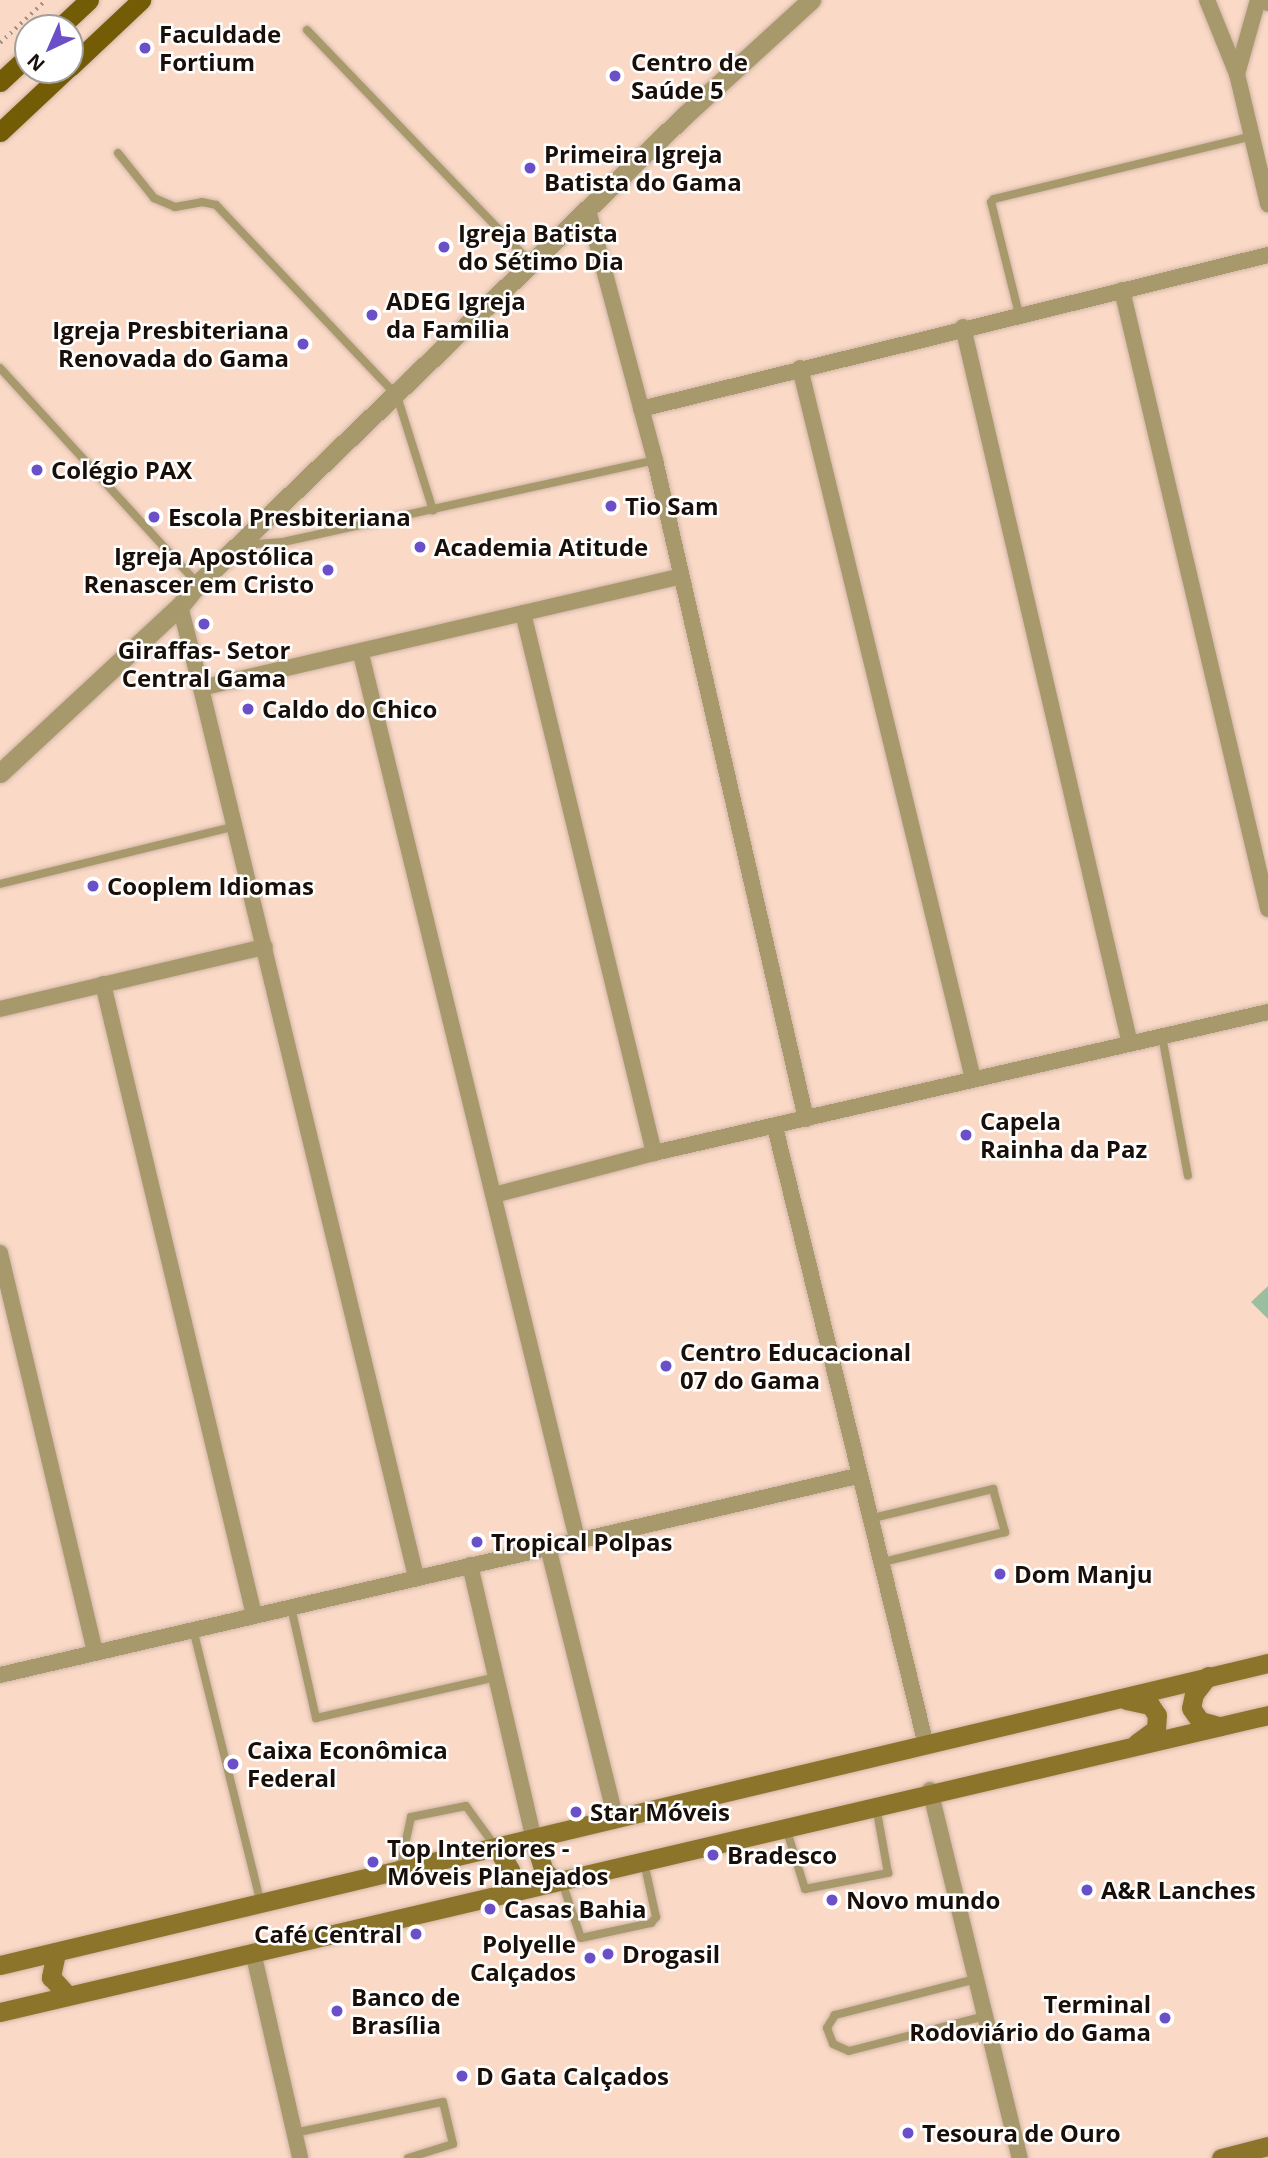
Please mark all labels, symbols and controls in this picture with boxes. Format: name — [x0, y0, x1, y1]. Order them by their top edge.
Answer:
north arrow — [14, 14, 84, 84]
place label: Faculdade Fortium — [159, 20, 281, 76]
marker: Faculdade Fortium — [137, 40, 153, 56]
text: N — [21, 48, 50, 77]
place label: Centro de Saúde 5 — [631, 48, 748, 104]
marker: Centro de Saúde 5 — [605, 66, 625, 86]
place label: Primeira Igreja Batista do Gama — [544, 140, 742, 196]
marker: Primeira Igreja Batista do Gama — [522, 160, 538, 176]
place label: Igreja Batista do Sétimo Dia — [458, 219, 624, 275]
marker: Igreja Batista do Sétimo Dia — [436, 239, 452, 255]
place label: ADEG Igreja da Familia — [386, 287, 526, 343]
marker: ADEG Igreja da Familia — [364, 307, 380, 323]
place label: Igreja Presbiteriana Renovada do Gama — [52, 316, 289, 372]
marker: Igreja Presbiteriana Renovada do Gama — [295, 336, 311, 352]
place label: Colégio PAX — [51, 456, 192, 484]
marker: Colégio PAX — [29, 462, 45, 478]
place label: Tio Sam — [625, 492, 719, 520]
marker: Tio Sam — [603, 498, 619, 514]
place label: Escola Presbiteriana — [168, 503, 411, 531]
marker: Escola Presbiteriana — [146, 509, 162, 525]
place label: Academia Atitude — [434, 533, 648, 561]
marker: Academia Atitude — [412, 539, 428, 555]
place label: Igreja Apostólica Renascer em Cristo — [83, 542, 314, 598]
marker: Igreja Apostólica Renascer em Cristo — [320, 562, 336, 578]
marker: Giraffas- Setor Central Gama — [196, 616, 212, 632]
place label: Giraffas- Setor Central Gama — [118, 636, 290, 692]
place label: Caldo do Chico — [262, 695, 437, 723]
marker: Caldo do Chico — [240, 701, 256, 717]
place label: Cooplem Idiomas — [107, 872, 314, 900]
marker: Cooplem Idiomas — [85, 878, 101, 894]
place label: Capela Rainha da Paz — [980, 1107, 1147, 1163]
marker: Capela Rainha da Paz — [958, 1127, 974, 1143]
place label: Centro Educacional 07 do Gama — [680, 1338, 911, 1394]
marker: Centro Educacional 07 do Gama — [658, 1358, 674, 1374]
place label: Tropical Polpas — [491, 1528, 672, 1556]
marker: Tropical Polpas — [469, 1534, 485, 1550]
place label: Dom Manju — [1014, 1560, 1152, 1588]
marker: Dom Manju — [992, 1566, 1008, 1582]
place label: Caixa Econômica Federal — [247, 1736, 448, 1792]
marker: Caixa Econômica Federal — [225, 1756, 241, 1772]
place label: Star Móveis — [590, 1798, 730, 1826]
marker: Star Móveis — [568, 1804, 584, 1820]
place label: Top Interiores - Móveis Planejados — [387, 1834, 608, 1890]
place label: Bradesco — [727, 1841, 837, 1869]
marker: Bradesco — [705, 1847, 721, 1863]
marker: Top Interiores - Móveis Planejados — [365, 1854, 381, 1870]
place label: A&R Lanches — [1101, 1876, 1256, 1904]
marker: A&R Lanches — [1079, 1882, 1095, 1898]
place label: Novo mundo — [846, 1886, 1000, 1914]
marker: Novo mundo — [824, 1892, 840, 1908]
place label: Casas Bahia — [504, 1895, 647, 1923]
marker: Casas Bahia — [482, 1901, 498, 1917]
place label: Café Central — [254, 1920, 402, 1948]
marker: Café Central — [408, 1926, 424, 1942]
place label: Polyelle Calçados — [470, 1930, 576, 1986]
place label: Drogasil — [622, 1940, 720, 1968]
marker: Drogasil — [600, 1946, 616, 1962]
marker: Polyelle Calçados — [582, 1950, 598, 1966]
place label: Banco de Brasília — [351, 1983, 460, 2039]
place label: Terminal Rodoviário do Gama — [909, 1990, 1151, 2046]
marker: Banco de Brasília — [329, 2003, 345, 2019]
marker: Terminal Rodoviário do Gama — [1157, 2010, 1173, 2026]
place label: D Gata Calçados — [476, 2062, 669, 2090]
marker: D Gata Calçados — [454, 2068, 470, 2084]
place label: Tesoura de Ouro — [922, 2119, 1121, 2147]
marker: Tesoura de Ouro — [900, 2125, 916, 2141]

